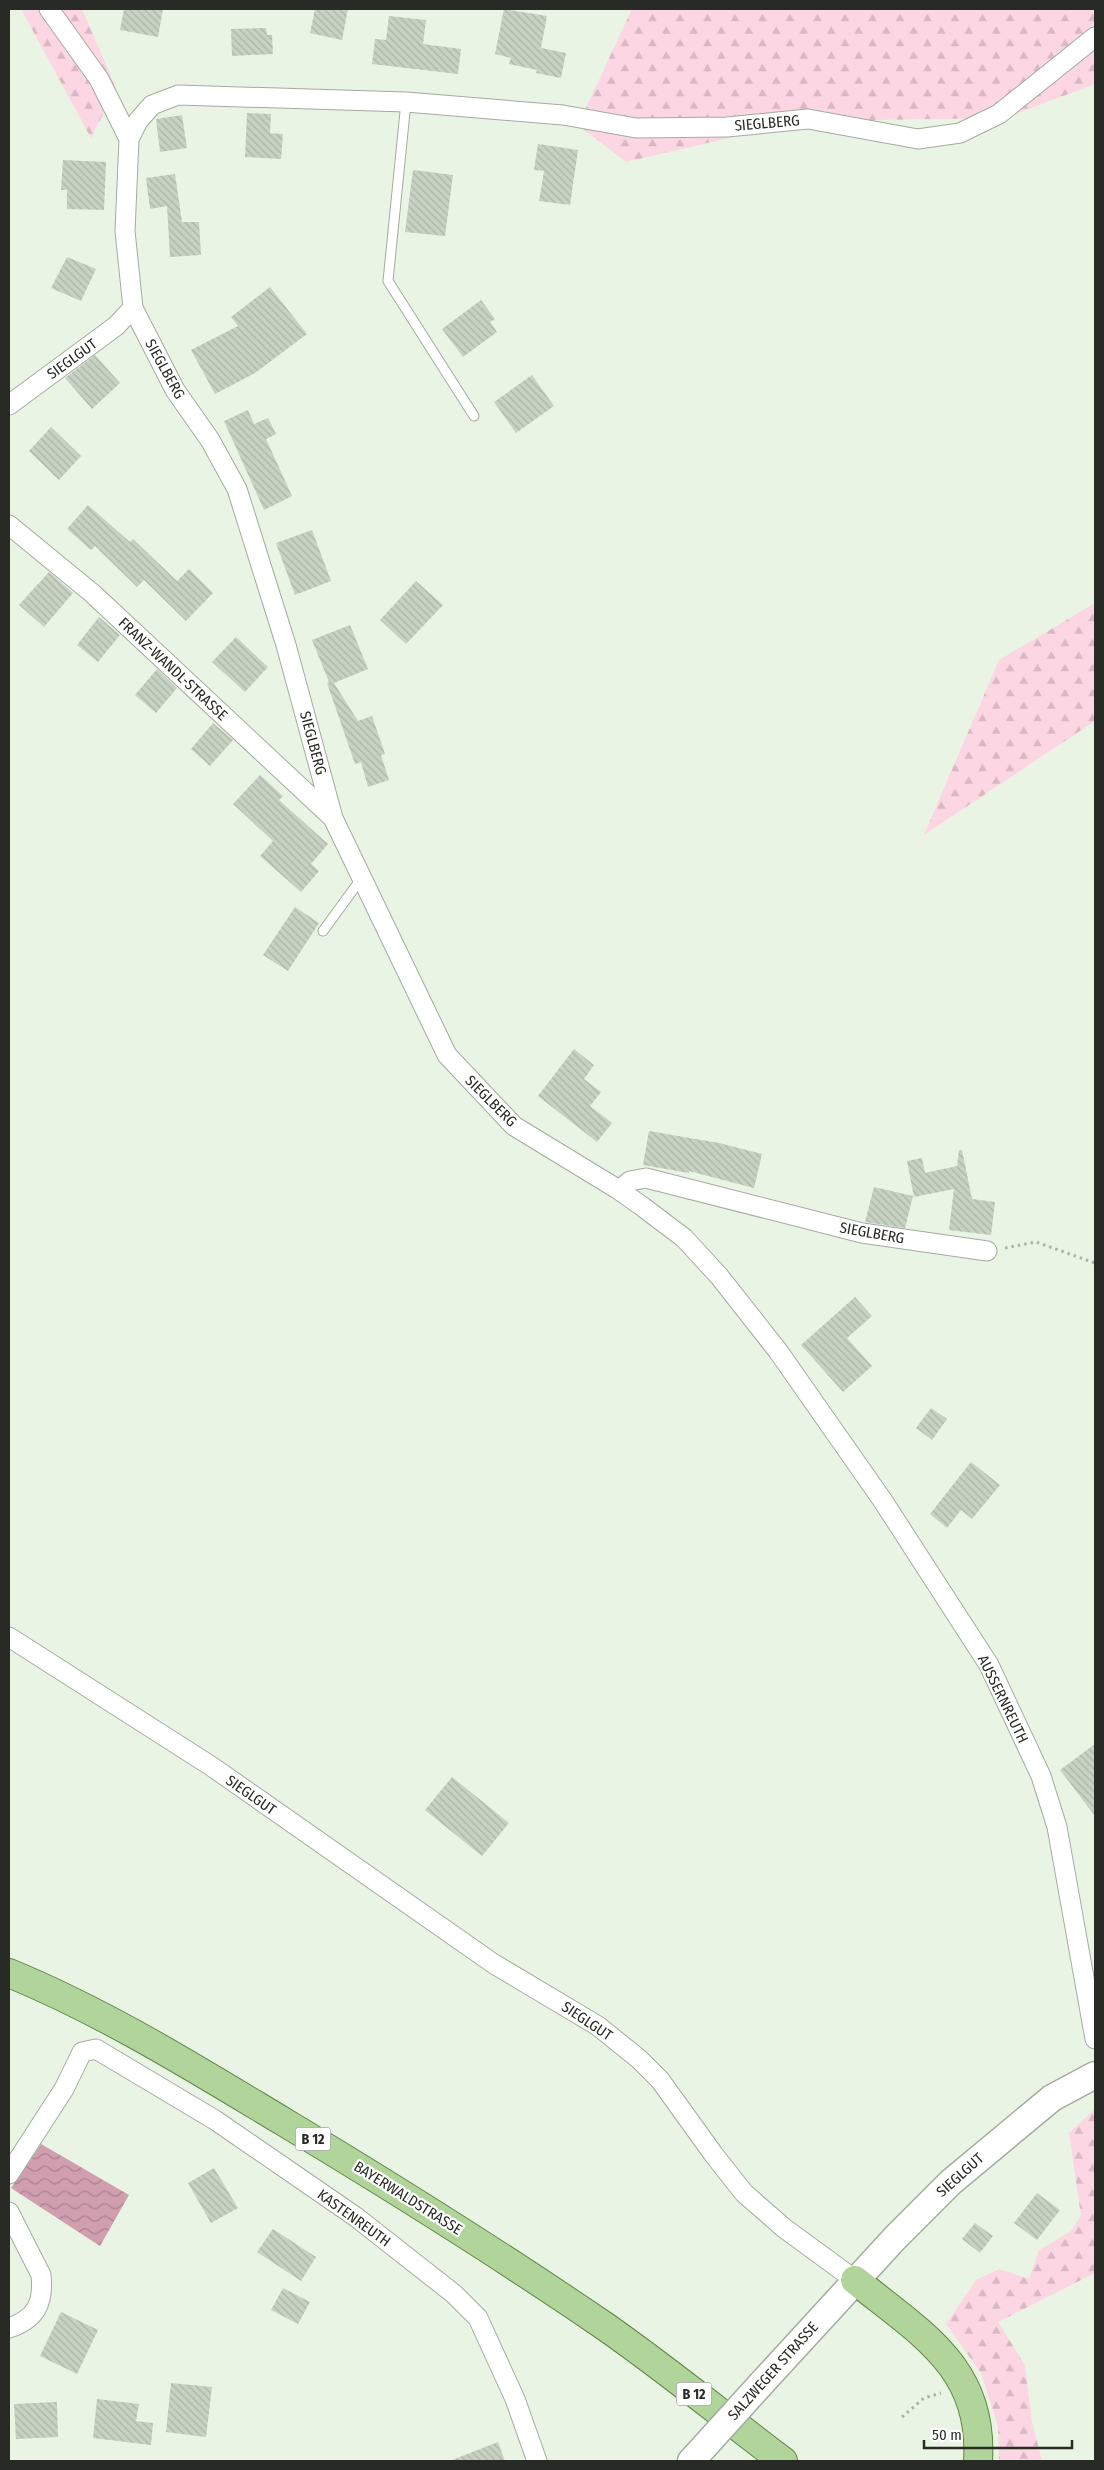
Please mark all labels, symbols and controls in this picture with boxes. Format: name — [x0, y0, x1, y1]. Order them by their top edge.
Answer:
street label: SIEGLBERG — [734, 111, 800, 135]
street label: SIEGLGUT — [44, 335, 100, 383]
street label: SIEGLBERG — [141, 336, 189, 402]
street label: FRANZ-WANDL-STRASSE — [115, 614, 231, 724]
street label: SIEGLBERG — [296, 709, 330, 777]
street label: SIEGLBERG — [462, 1072, 520, 1130]
street label: SIEGLBERG — [838, 1218, 906, 1248]
street label: AUSSERNREUTH — [974, 1652, 1032, 1746]
street label: SIEGLGUT — [222, 1771, 280, 1819]
street label: SIEGLGUT — [558, 1998, 616, 2044]
road number: B 12 — [296, 2128, 330, 2150]
street label: SIEGLGUT — [933, 2149, 987, 2201]
street label: BAYERWALDSTRASSE — [351, 2157, 465, 2239]
street label: KASTENREUTH — [314, 2185, 394, 2251]
street label: SALZWEGER STRASSE — [724, 2318, 822, 2424]
road number: B 12 — [676, 2382, 712, 2406]
scale bar — [924, 2418, 1072, 2450]
text: 50 m — [932, 2426, 962, 2444]

